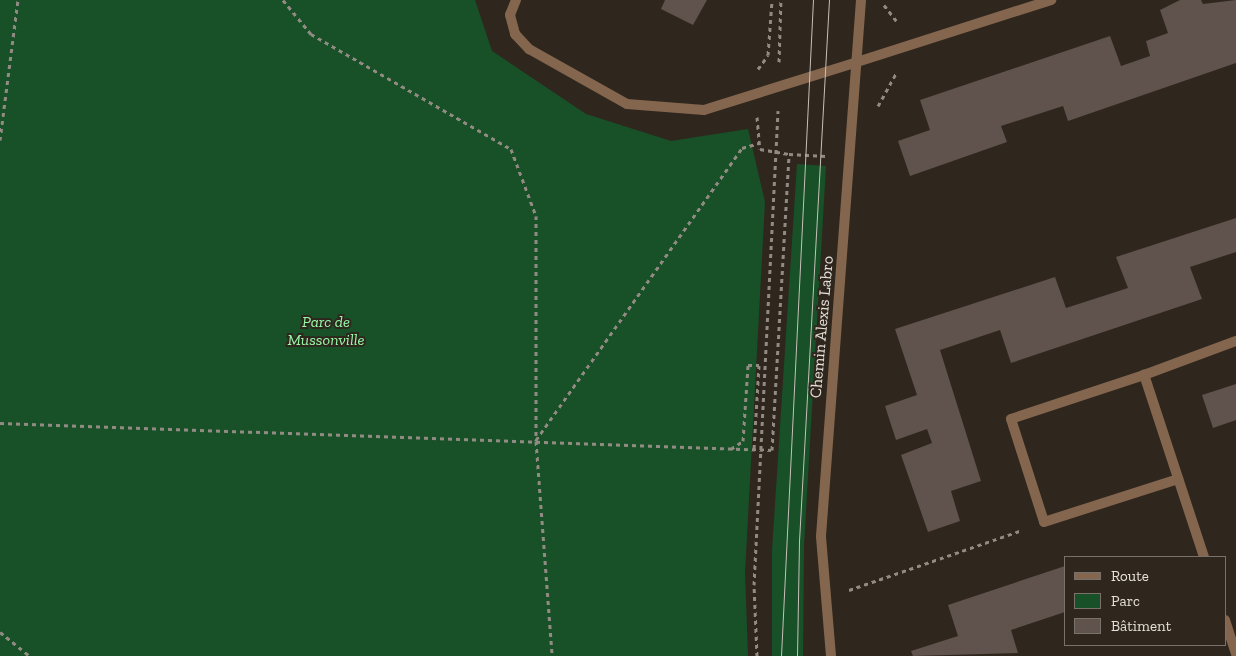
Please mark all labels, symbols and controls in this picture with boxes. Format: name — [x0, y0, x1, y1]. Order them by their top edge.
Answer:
street label: Chemin Alexis Labro — [806, 255, 838, 399]
park label: Parc de Mussonville — [287, 312, 365, 350]
legend — [1064, 556, 1226, 646]
text: Route — [1111, 567, 1149, 585]
text: Parc — [1111, 592, 1140, 610]
text: Bâtiment — [1111, 617, 1171, 635]

